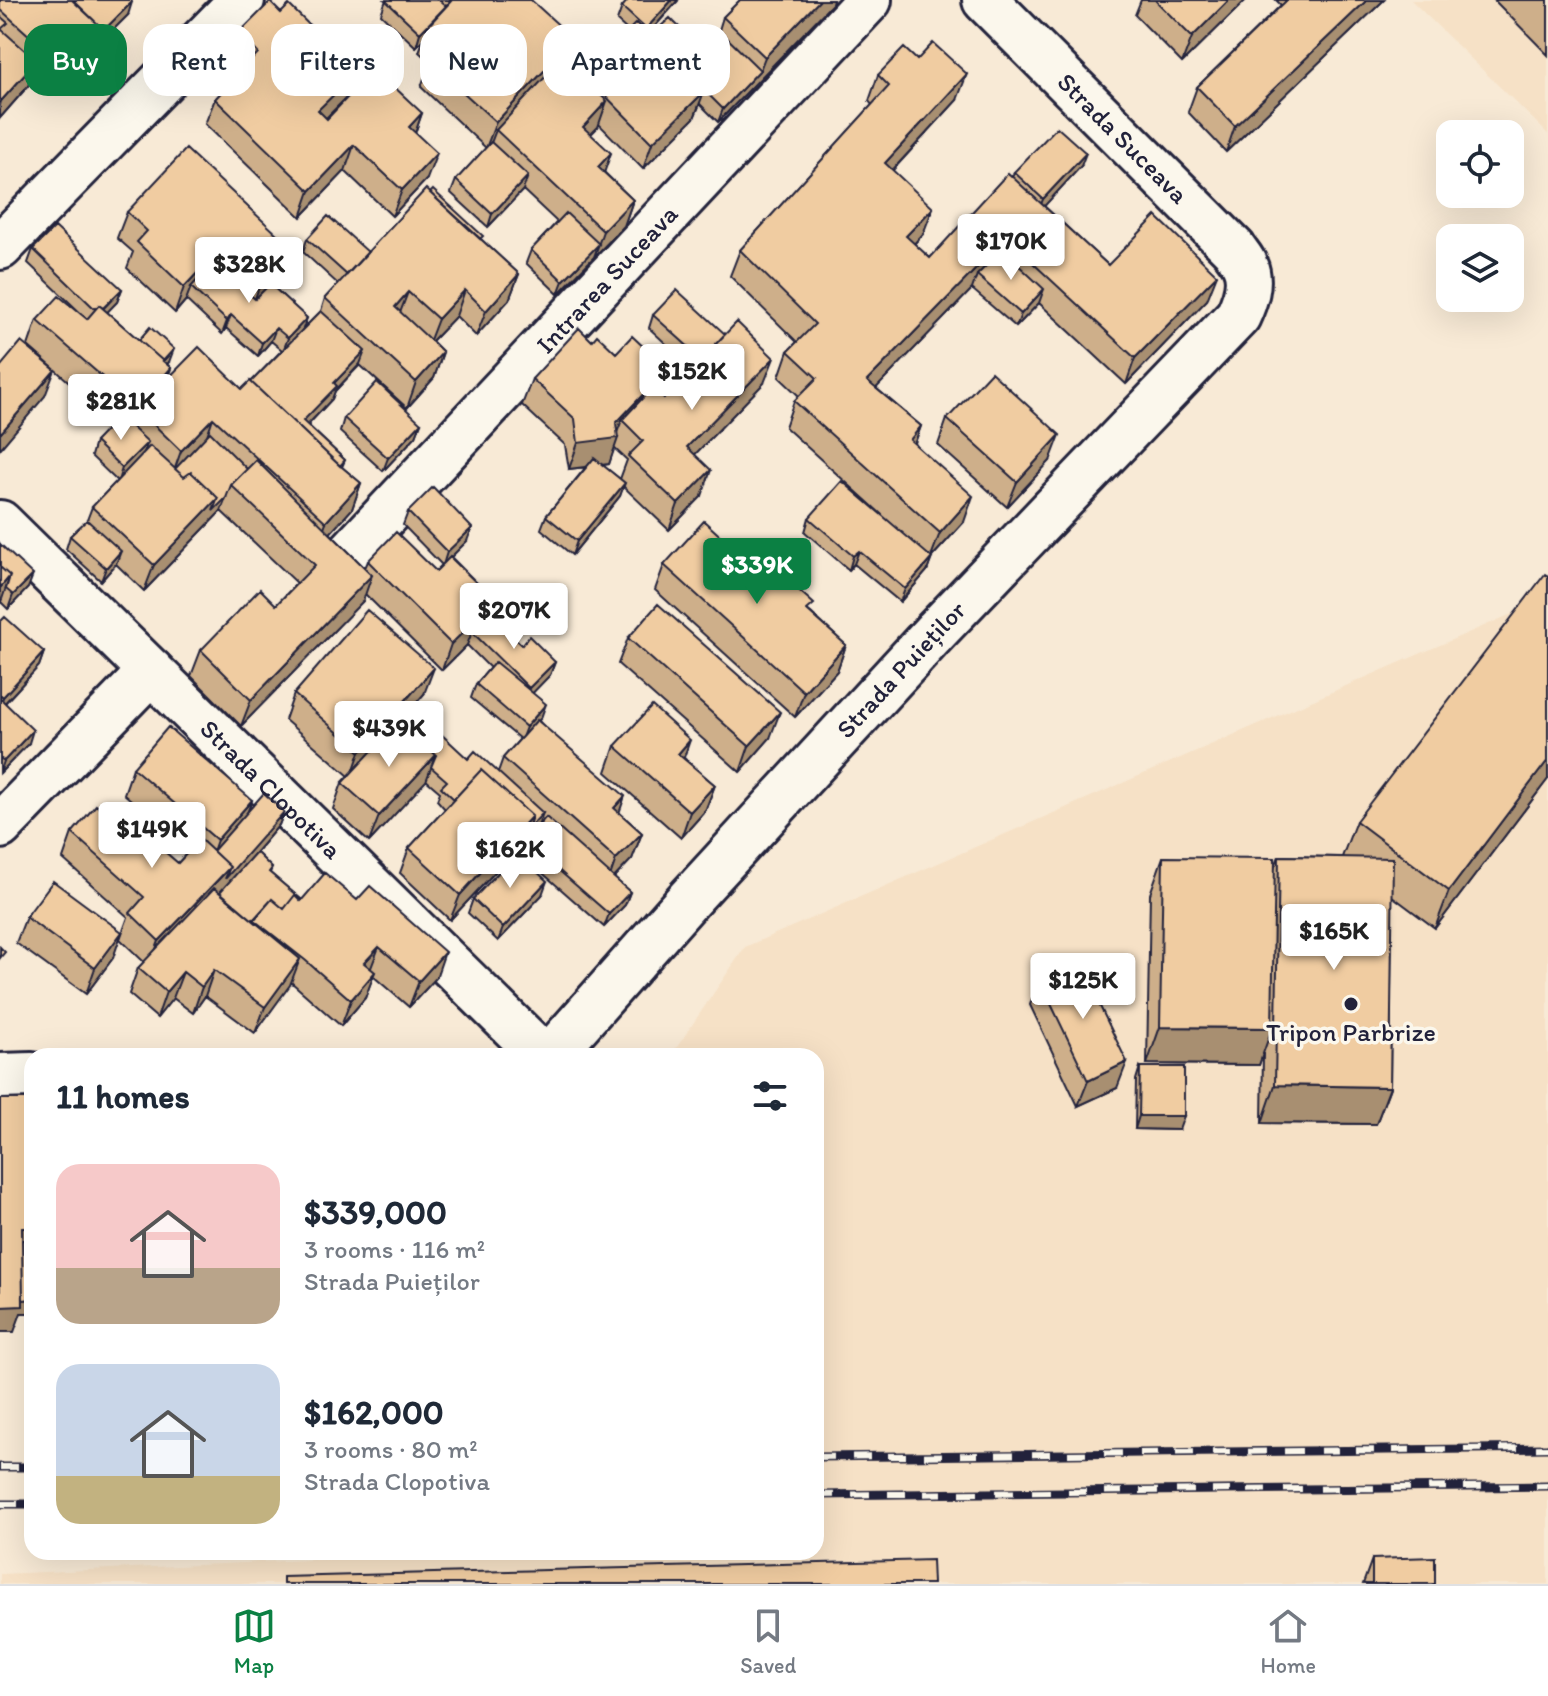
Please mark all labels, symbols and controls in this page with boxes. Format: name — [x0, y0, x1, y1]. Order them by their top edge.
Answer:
chip: Buy — [24, 24, 127, 96]
chip: Rent — [143, 24, 255, 96]
chip: Filters — [271, 24, 404, 96]
chip: New — [420, 24, 527, 96]
chip: Apartment — [543, 24, 730, 96]
street label: Strada Suceava — [1051, 66, 1196, 211]
map controls — [1436, 120, 1524, 312]
button: locate — [1436, 120, 1524, 208]
street label: Intrarea Suceava — [529, 198, 685, 360]
pin: $170K — [955, 214, 1067, 282]
text: $170K — [976, 224, 1046, 256]
button: layers — [1436, 224, 1524, 312]
pin: $328K — [193, 237, 305, 305]
text: $328K — [213, 247, 285, 279]
pin: $152K — [636, 344, 748, 412]
text: $152K — [657, 354, 727, 386]
pin: $281K — [65, 374, 177, 442]
text: $281K — [86, 384, 156, 416]
pin: $339K — [701, 538, 813, 606]
text: $339K — [721, 548, 793, 580]
pin: $207K — [458, 583, 570, 651]
text: $207K — [478, 593, 550, 625]
street label: Strada Puieților — [829, 594, 972, 745]
pin: $439K — [333, 701, 445, 769]
text: $439K — [352, 711, 426, 743]
street label: Strada Clopotiva — [194, 713, 349, 866]
pin: $149K — [96, 802, 208, 870]
text: $149K — [116, 812, 188, 844]
pin: $162K — [454, 822, 566, 890]
text: $162K — [475, 832, 545, 864]
pin: $165K — [1278, 904, 1390, 972]
text: $165K — [1299, 914, 1369, 946]
pin: $125K — [1027, 953, 1139, 1021]
text: $125K — [1048, 963, 1118, 995]
marker: Tripon Parbrize — [1342, 995, 1360, 1013]
place label: Tripon Parbrize — [1266, 1016, 1436, 1048]
icon: filters — [748, 1074, 792, 1118]
text: 11 homes — [56, 1076, 190, 1117]
text: $339,000 — [304, 1192, 447, 1233]
icon: home — [120, 1196, 216, 1292]
text: 3 rooms · 116 m² — [304, 1233, 485, 1265]
text: Strada Puieților — [304, 1265, 480, 1297]
text: $162,000 — [304, 1392, 444, 1433]
icon: home — [120, 1396, 216, 1492]
text: 3 rooms · 80 m² — [304, 1433, 478, 1465]
text: Strada Clopotiva — [304, 1465, 490, 1497]
tab: Map — [232, 1604, 276, 1679]
tab: Saved — [740, 1604, 796, 1679]
tab: Home — [1260, 1604, 1316, 1679]

